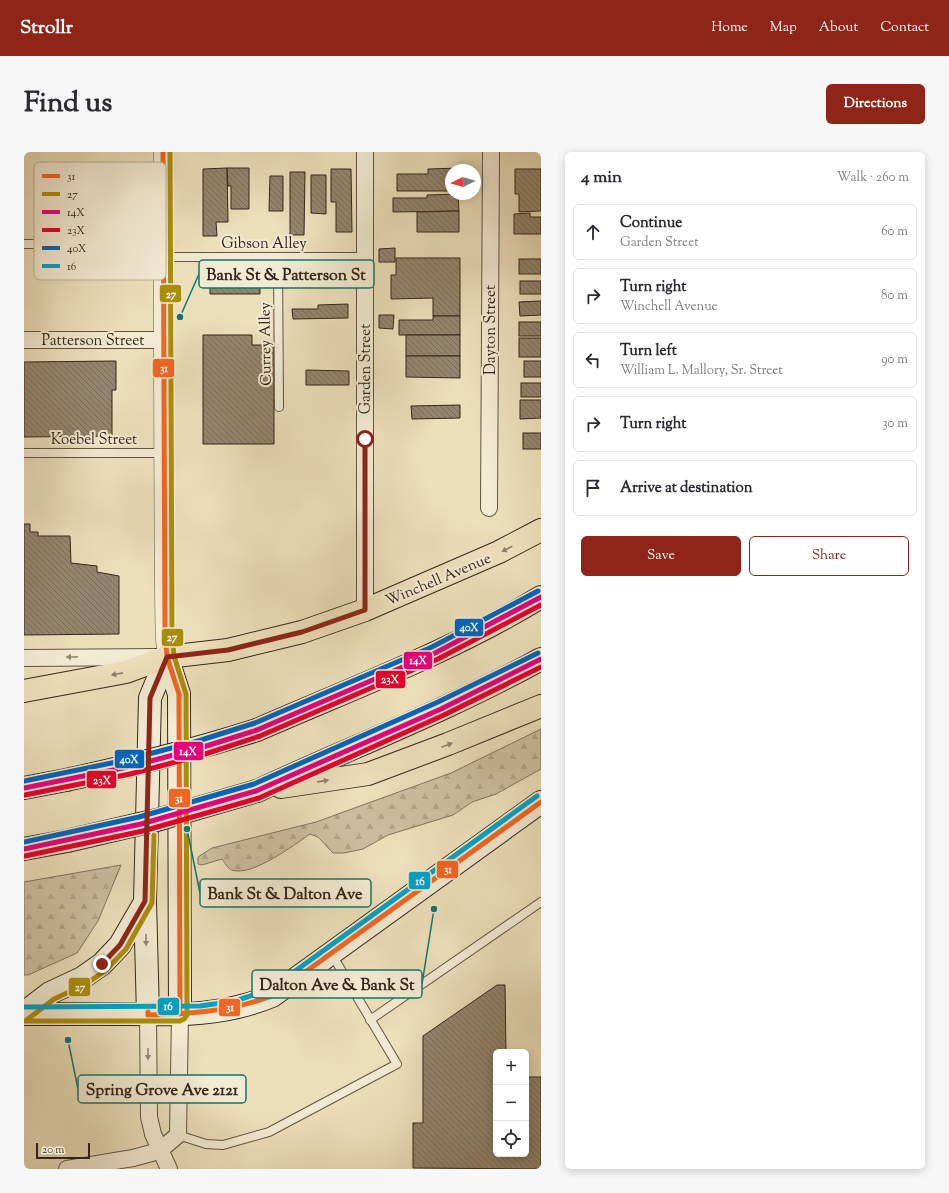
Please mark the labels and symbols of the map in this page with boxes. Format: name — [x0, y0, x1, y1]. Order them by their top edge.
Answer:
legend — [34, 162, 166, 280]
north arrow — [445, 164, 481, 200]
text: 31 — [67, 169, 75, 185]
text: 27 — [67, 187, 78, 203]
text: 14X — [67, 205, 85, 221]
text: 23X — [67, 223, 86, 239]
street label: Gibson Alley — [221, 234, 307, 255]
text: 40X — [67, 241, 87, 257]
text: 16 — [67, 259, 76, 275]
callout: Bank St & Patterson St — [199, 260, 374, 288]
text: Bank St & Patterson St — [206, 265, 366, 288]
line badge: 27 — [159, 284, 182, 303]
street label: Dayton Street — [481, 285, 502, 375]
text: 27 — [166, 287, 177, 303]
street label: Currey Alley — [255, 301, 278, 386]
street label: Garden Street — [356, 324, 377, 414]
street label: Patterson Street — [42, 331, 144, 352]
line badge: 31 — [152, 358, 175, 378]
text: 31 — [160, 361, 168, 377]
street label: Koebel Street — [51, 430, 137, 451]
route start — [356, 430, 374, 448]
one-way arrow — [501, 545, 512, 552]
street label: Winchell Avenue — [383, 549, 495, 612]
line badge: 40X — [454, 618, 484, 637]
text: 40X — [458, 620, 479, 636]
line badge: 27 — [161, 628, 184, 647]
text: 27 — [167, 630, 178, 646]
line badge: 14X — [403, 651, 433, 670]
text: 14X — [408, 653, 428, 669]
one-way arrow — [65, 654, 78, 660]
line badge: 23X — [375, 670, 406, 689]
one-way arrow — [110, 671, 123, 677]
text: 23X — [381, 672, 400, 688]
line badge: 14X — [173, 741, 204, 761]
one-way arrow — [441, 741, 453, 747]
text: 14X — [178, 744, 198, 760]
line badge: 40X — [114, 749, 145, 769]
text: 40X — [118, 752, 139, 768]
line badge: 23X — [86, 770, 117, 789]
text: 23X — [93, 773, 112, 789]
one-way arrow — [317, 778, 329, 784]
line badge: 31 — [168, 788, 191, 808]
text: 31 — [175, 791, 183, 807]
line badge: 31 — [436, 860, 459, 879]
text: 31 — [444, 862, 452, 878]
line badge: 16 — [408, 871, 431, 890]
text: 16 — [414, 874, 425, 890]
callout: Bank St & Dalton Ave — [200, 879, 371, 907]
text: Bank St & Dalton Ave — [208, 884, 363, 907]
one-way arrow — [143, 934, 149, 947]
route end — [93, 955, 111, 973]
callout: Dalton Ave & Bank St — [252, 970, 422, 998]
text: Dalton Ave & Bank St — [260, 975, 415, 998]
line badge: 27 — [68, 977, 91, 997]
text: 27 — [75, 980, 86, 996]
line badge: 16 — [157, 997, 180, 1016]
line badge: 31 — [218, 998, 241, 1017]
text: 16 — [162, 999, 173, 1015]
text: 31 — [226, 1000, 234, 1016]
one-way arrow — [145, 1048, 151, 1061]
callout: Spring Grove Ave 2121 — [78, 1075, 246, 1103]
text: Spring Grove Ave 2121 — [86, 1080, 239, 1103]
scale bar — [36, 1141, 90, 1160]

